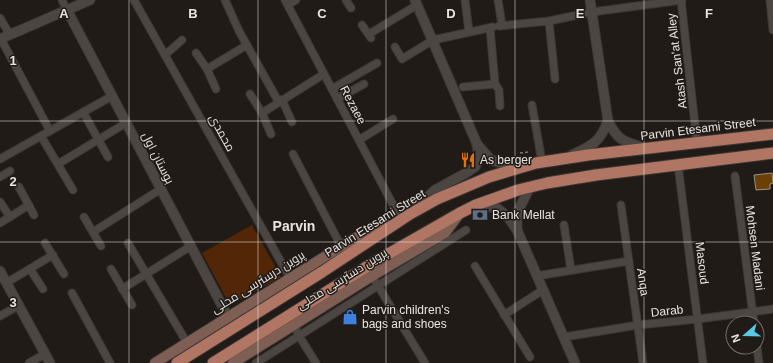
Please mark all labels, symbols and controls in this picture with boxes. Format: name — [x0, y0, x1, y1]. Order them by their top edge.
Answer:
text: A — [59, 6, 69, 21]
text: B — [188, 6, 198, 21]
text: C — [317, 6, 327, 21]
text: D — [446, 6, 456, 21]
text: E — [576, 6, 585, 21]
text: F — [705, 6, 713, 21]
street label: Atash San'at Alley — [664, 12, 690, 110]
text: 1 — [9, 53, 17, 68]
street label: Rezaee — [337, 83, 369, 127]
street label: محمدی — [206, 112, 238, 154]
street label: Parvin Etesami Street — [640, 115, 757, 143]
street label: بوستان اول — [139, 130, 177, 186]
restaurant icon: As berger — [459, 151, 477, 169]
place label: As berger — [480, 153, 532, 167]
text: 2 — [9, 174, 17, 189]
street label: Parvin Etesami Street — [322, 186, 428, 260]
street label: Mohsen Madani — [743, 205, 767, 291]
bank icon: Bank Mellat — [471, 206, 489, 224]
place label: Bank Mellat — [492, 208, 555, 222]
district label: Parvin — [273, 218, 315, 234]
street label: Masoud — [692, 241, 712, 285]
street label: پروین دسترسی محلی — [294, 245, 392, 314]
street label: پروین درسترسی محلی — [209, 247, 309, 318]
street label: Anqa — [634, 267, 652, 297]
text: 3 — [9, 295, 17, 310]
street label: Darab — [650, 302, 684, 320]
place label: Parvin children's bags and shoes — [362, 303, 450, 331]
shop icon: Parvin children's bags and shoes — [341, 308, 359, 326]
north arrow — [725, 315, 765, 355]
text: N — [729, 333, 743, 344]

